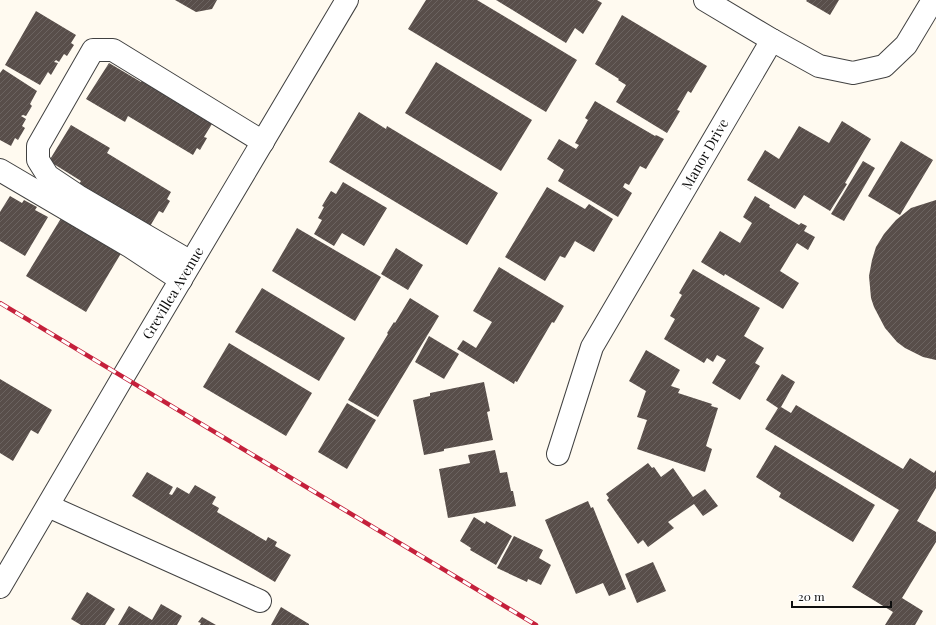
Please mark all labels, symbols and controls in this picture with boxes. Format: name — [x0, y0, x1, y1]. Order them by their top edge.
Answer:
street label: Manor Drive — [677, 115, 732, 193]
street label: Grevillea Avenue — [137, 243, 208, 343]
scale bar — [792, 583, 891, 609]
text: 20 m — [798, 588, 825, 604]

